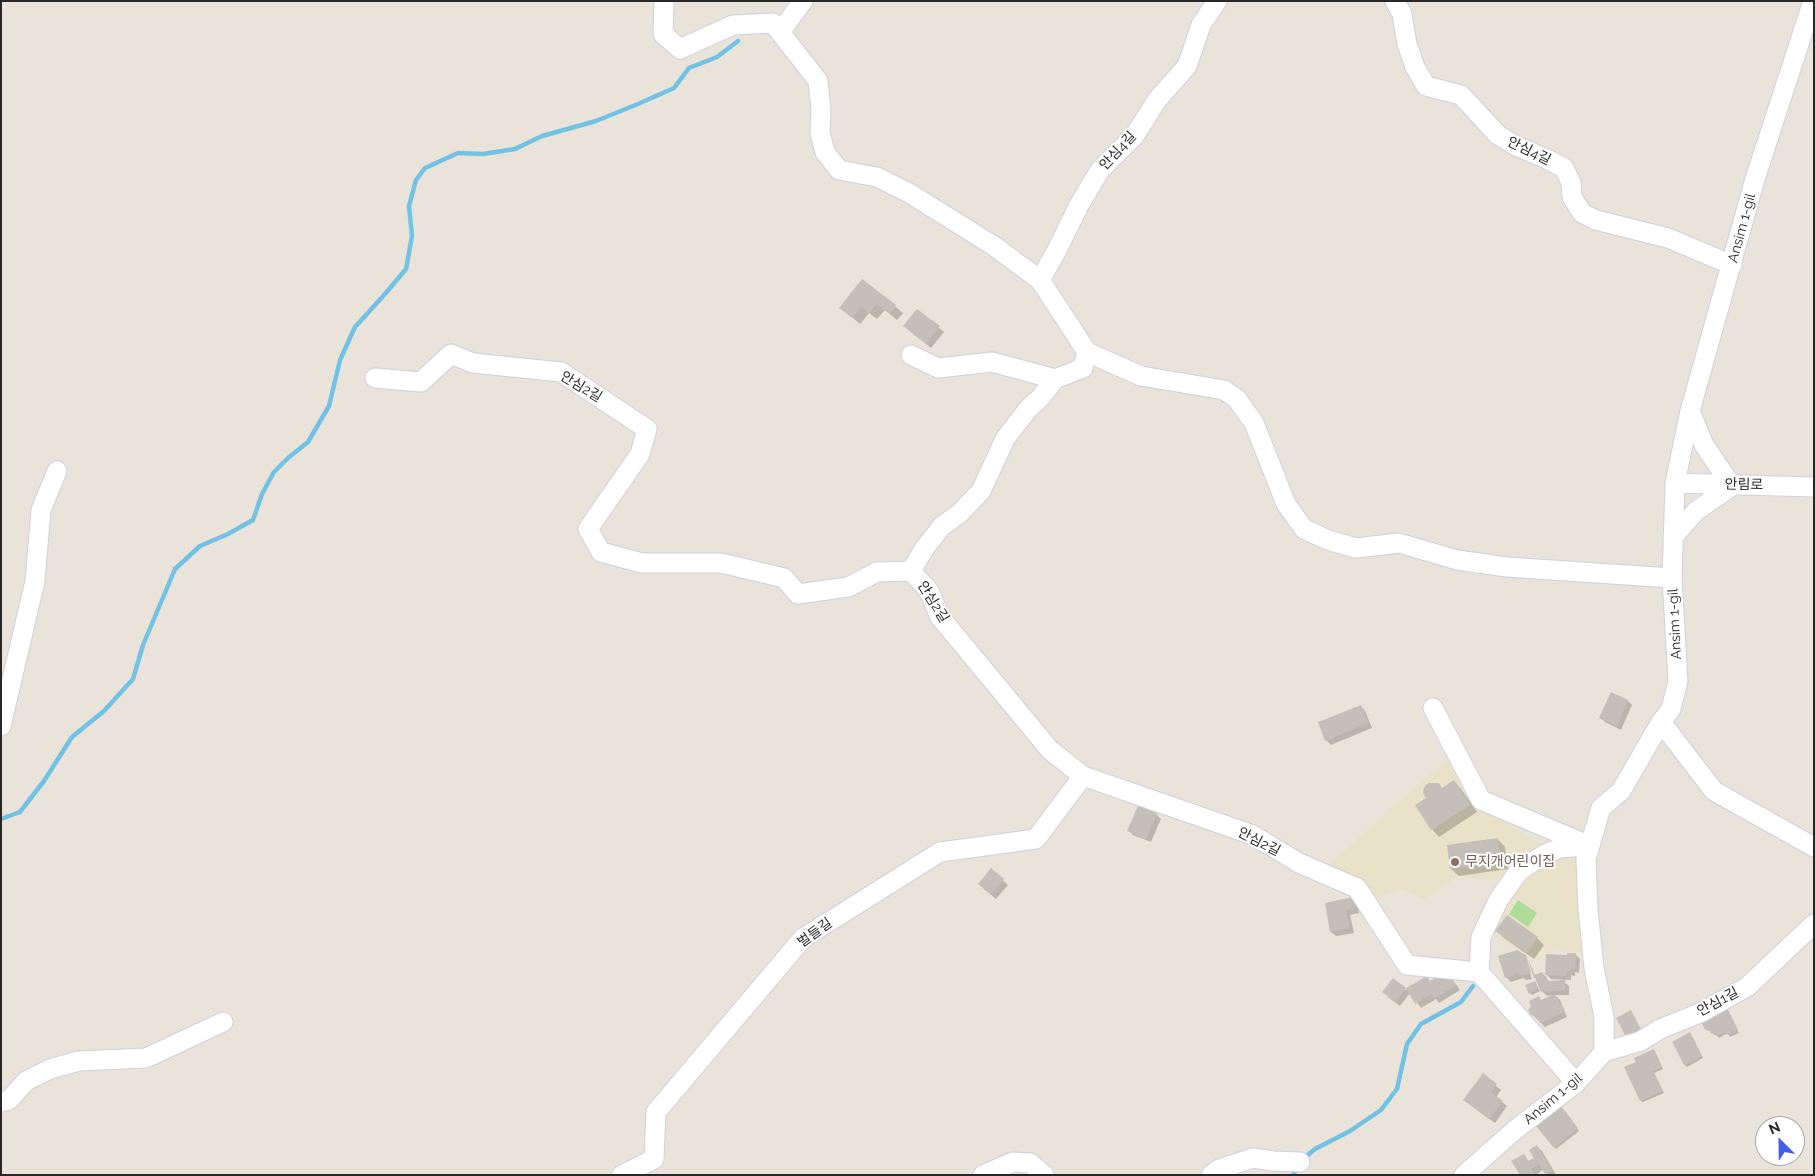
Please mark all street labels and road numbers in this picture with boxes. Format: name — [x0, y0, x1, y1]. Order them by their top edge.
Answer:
street label: 안심4길 — [1096, 128, 1140, 174]
street label: 안심4길 — [1505, 133, 1553, 169]
street label: Ansim 1-gil — [1725, 191, 1759, 265]
street label: 안심2길 — [557, 368, 605, 406]
street label: 안림로 — [1725, 476, 1763, 494]
street label: 안심2길 — [914, 578, 952, 626]
street label: Ansim 1-gil — [1665, 588, 1685, 660]
street label: 안심2길 — [1235, 824, 1283, 860]
street label: 벌들길 — [794, 915, 836, 951]
street label: 안심1길 — [1694, 984, 1742, 1020]
street label: Ansim 1-gil — [1520, 1070, 1586, 1128]

